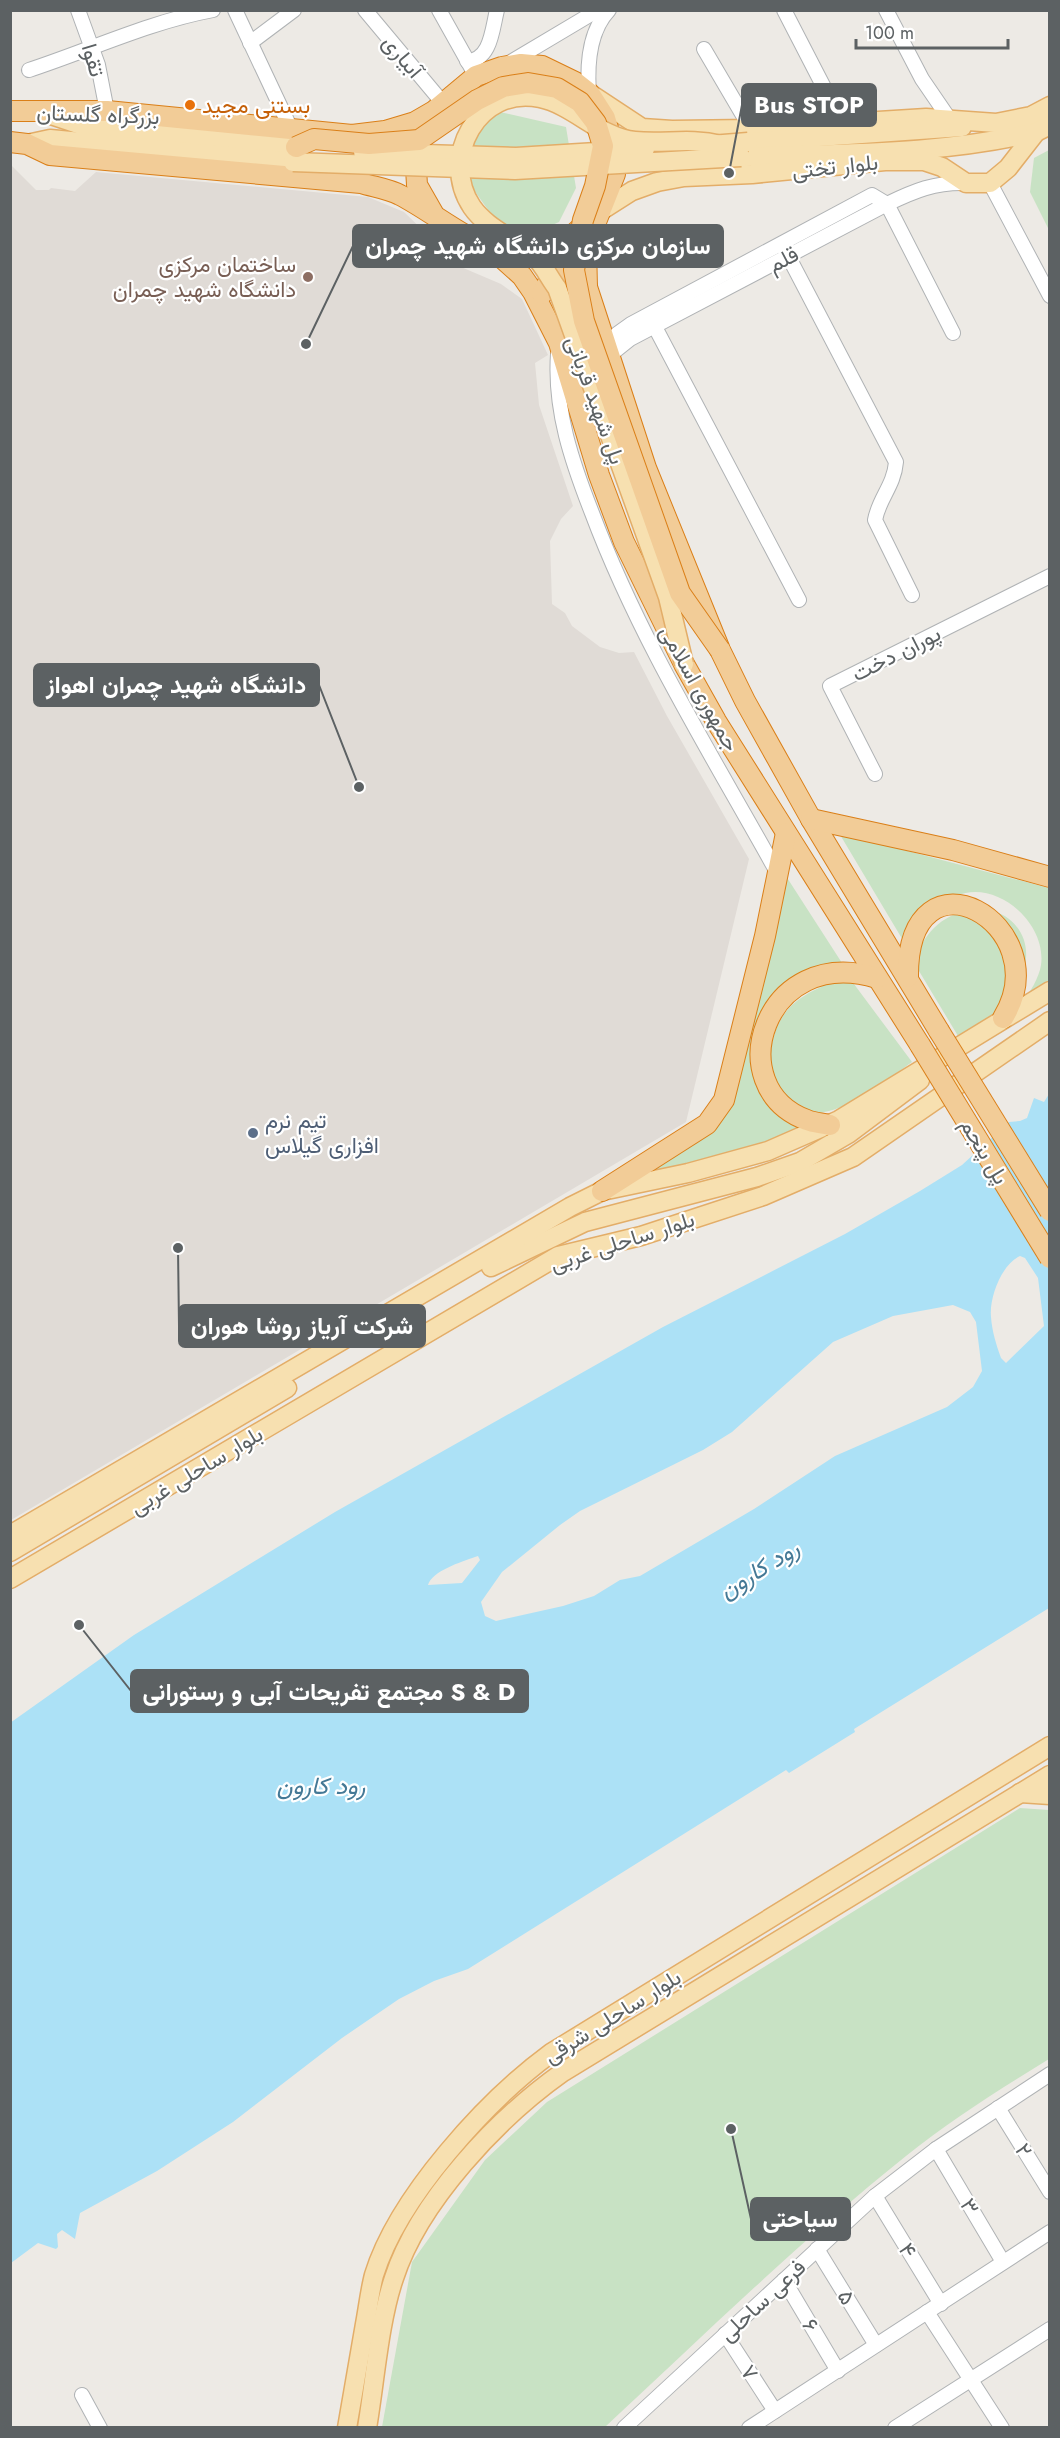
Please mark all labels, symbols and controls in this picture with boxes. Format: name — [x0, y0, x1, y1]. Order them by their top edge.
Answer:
scale bar — [856, 12, 1008, 50]
text: 100 m — [865, 20, 914, 46]
street label: آبیاری — [375, 27, 432, 86]
street label: تقوا — [74, 39, 114, 81]
callout: Bus STOP — [742, 84, 876, 126]
text: Bus STOP — [754, 87, 864, 122]
place label: بستنی مجید — [202, 89, 310, 121]
street label: بزرگراه گلستان — [36, 96, 160, 132]
marker: بستنی مجید — [183, 98, 197, 112]
street label: بلوار تختی — [790, 146, 880, 186]
callout: سازمان مرکزی دانشگاه شهید چمران — [353, 225, 723, 267]
text: سازمان مرکزی دانشگاه شهید چمران — [365, 228, 711, 263]
street label: قلم — [762, 238, 804, 280]
place label: ساختمان مرکزی دانشگاه شهید چمران — [113, 248, 296, 305]
marker: ساختمان مرکزی دانشگاه شهید چمران — [301, 270, 315, 284]
street label: پل شهید قربانی — [558, 331, 634, 469]
street label: پوران دخت — [846, 617, 946, 689]
street label: جمهوری اسلامی — [652, 619, 748, 757]
callout: دانشگاه شهید چمران اهواز — [34, 664, 319, 706]
text: دانشگاه شهید چمران اهواز — [45, 667, 306, 702]
place label: تیم نرم افزاری گیلاس — [265, 1104, 379, 1161]
street label: پل پنجم — [953, 1112, 1017, 1190]
marker: تیم نرم افزاری گیلاس — [246, 1126, 260, 1140]
street label: بلوار ساحلی غربی — [546, 1203, 698, 1279]
callout: شرکت آریاز روشا هوران — [179, 1305, 425, 1347]
text: شرکت آریاز روشا هوران — [191, 1308, 413, 1343]
street label: بلوار ساحلی غربی — [123, 1418, 269, 1522]
water label: رود کارون — [712, 1531, 806, 1607]
callout: مجتمع تفریحات آبی و رستورانی S & D — [131, 1670, 528, 1712]
text: مجتمع تفریحات آبی و رستورانی S & D — [143, 1674, 515, 1709]
water label: رود کارون — [277, 1768, 365, 1803]
street label: بلوار ساحلی شرقی — [537, 1961, 687, 2071]
street label: ۲ — [1007, 2137, 1041, 2163]
street label: ۳ — [953, 2192, 987, 2220]
callout: سیاحتی — [751, 2198, 850, 2240]
text: سیاحتی — [762, 2201, 838, 2236]
street label: ۴ — [891, 2236, 925, 2264]
street label: فرعی ساحلی — [711, 2251, 813, 2349]
street label: ۵ — [830, 2283, 864, 2311]
street label: ۶ — [795, 2312, 827, 2338]
street label: ۷ — [733, 2358, 767, 2386]

